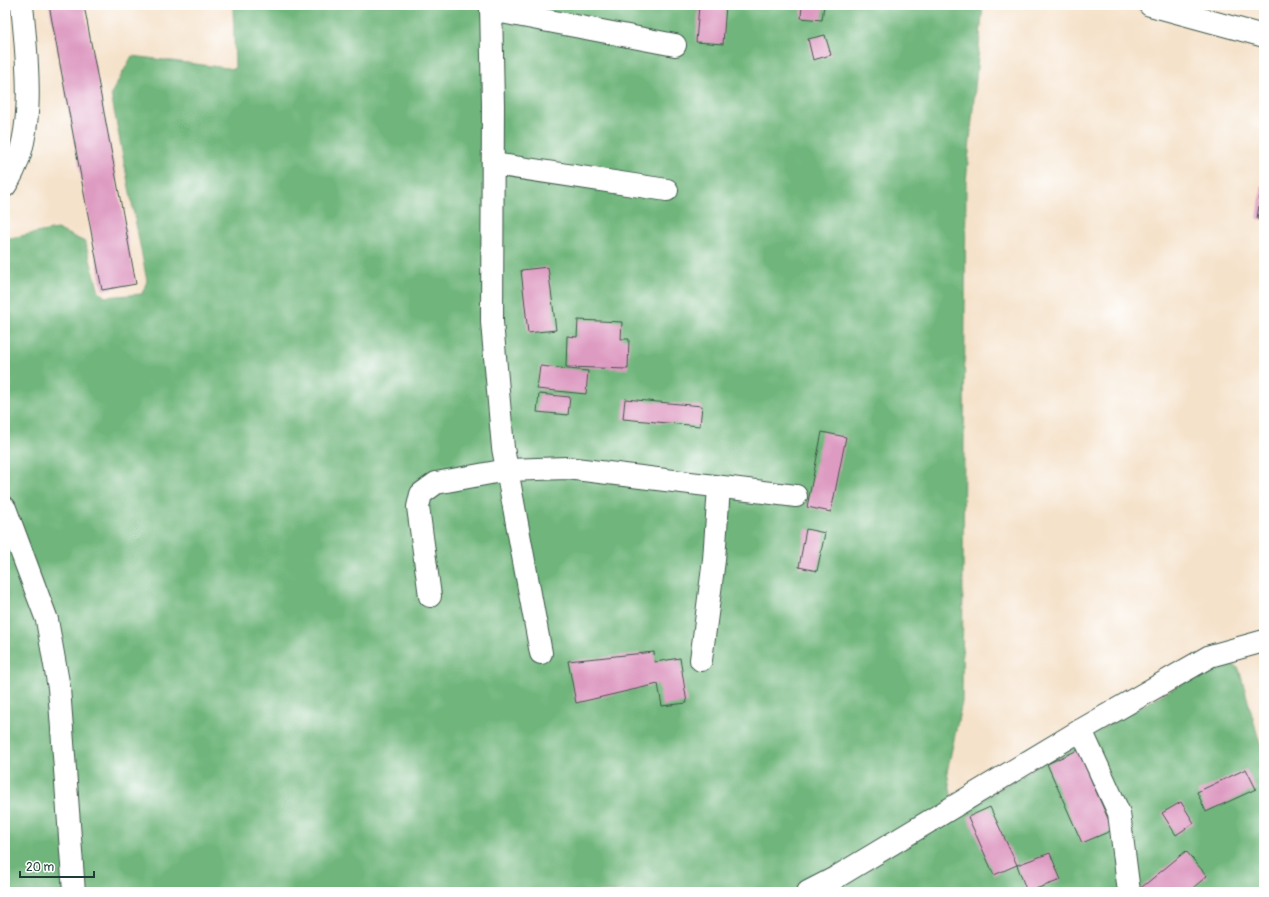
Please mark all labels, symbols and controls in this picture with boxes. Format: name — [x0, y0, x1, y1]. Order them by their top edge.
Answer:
scale bar — [20, 853, 94, 879]
text: 20 m — [26, 860, 55, 875]

